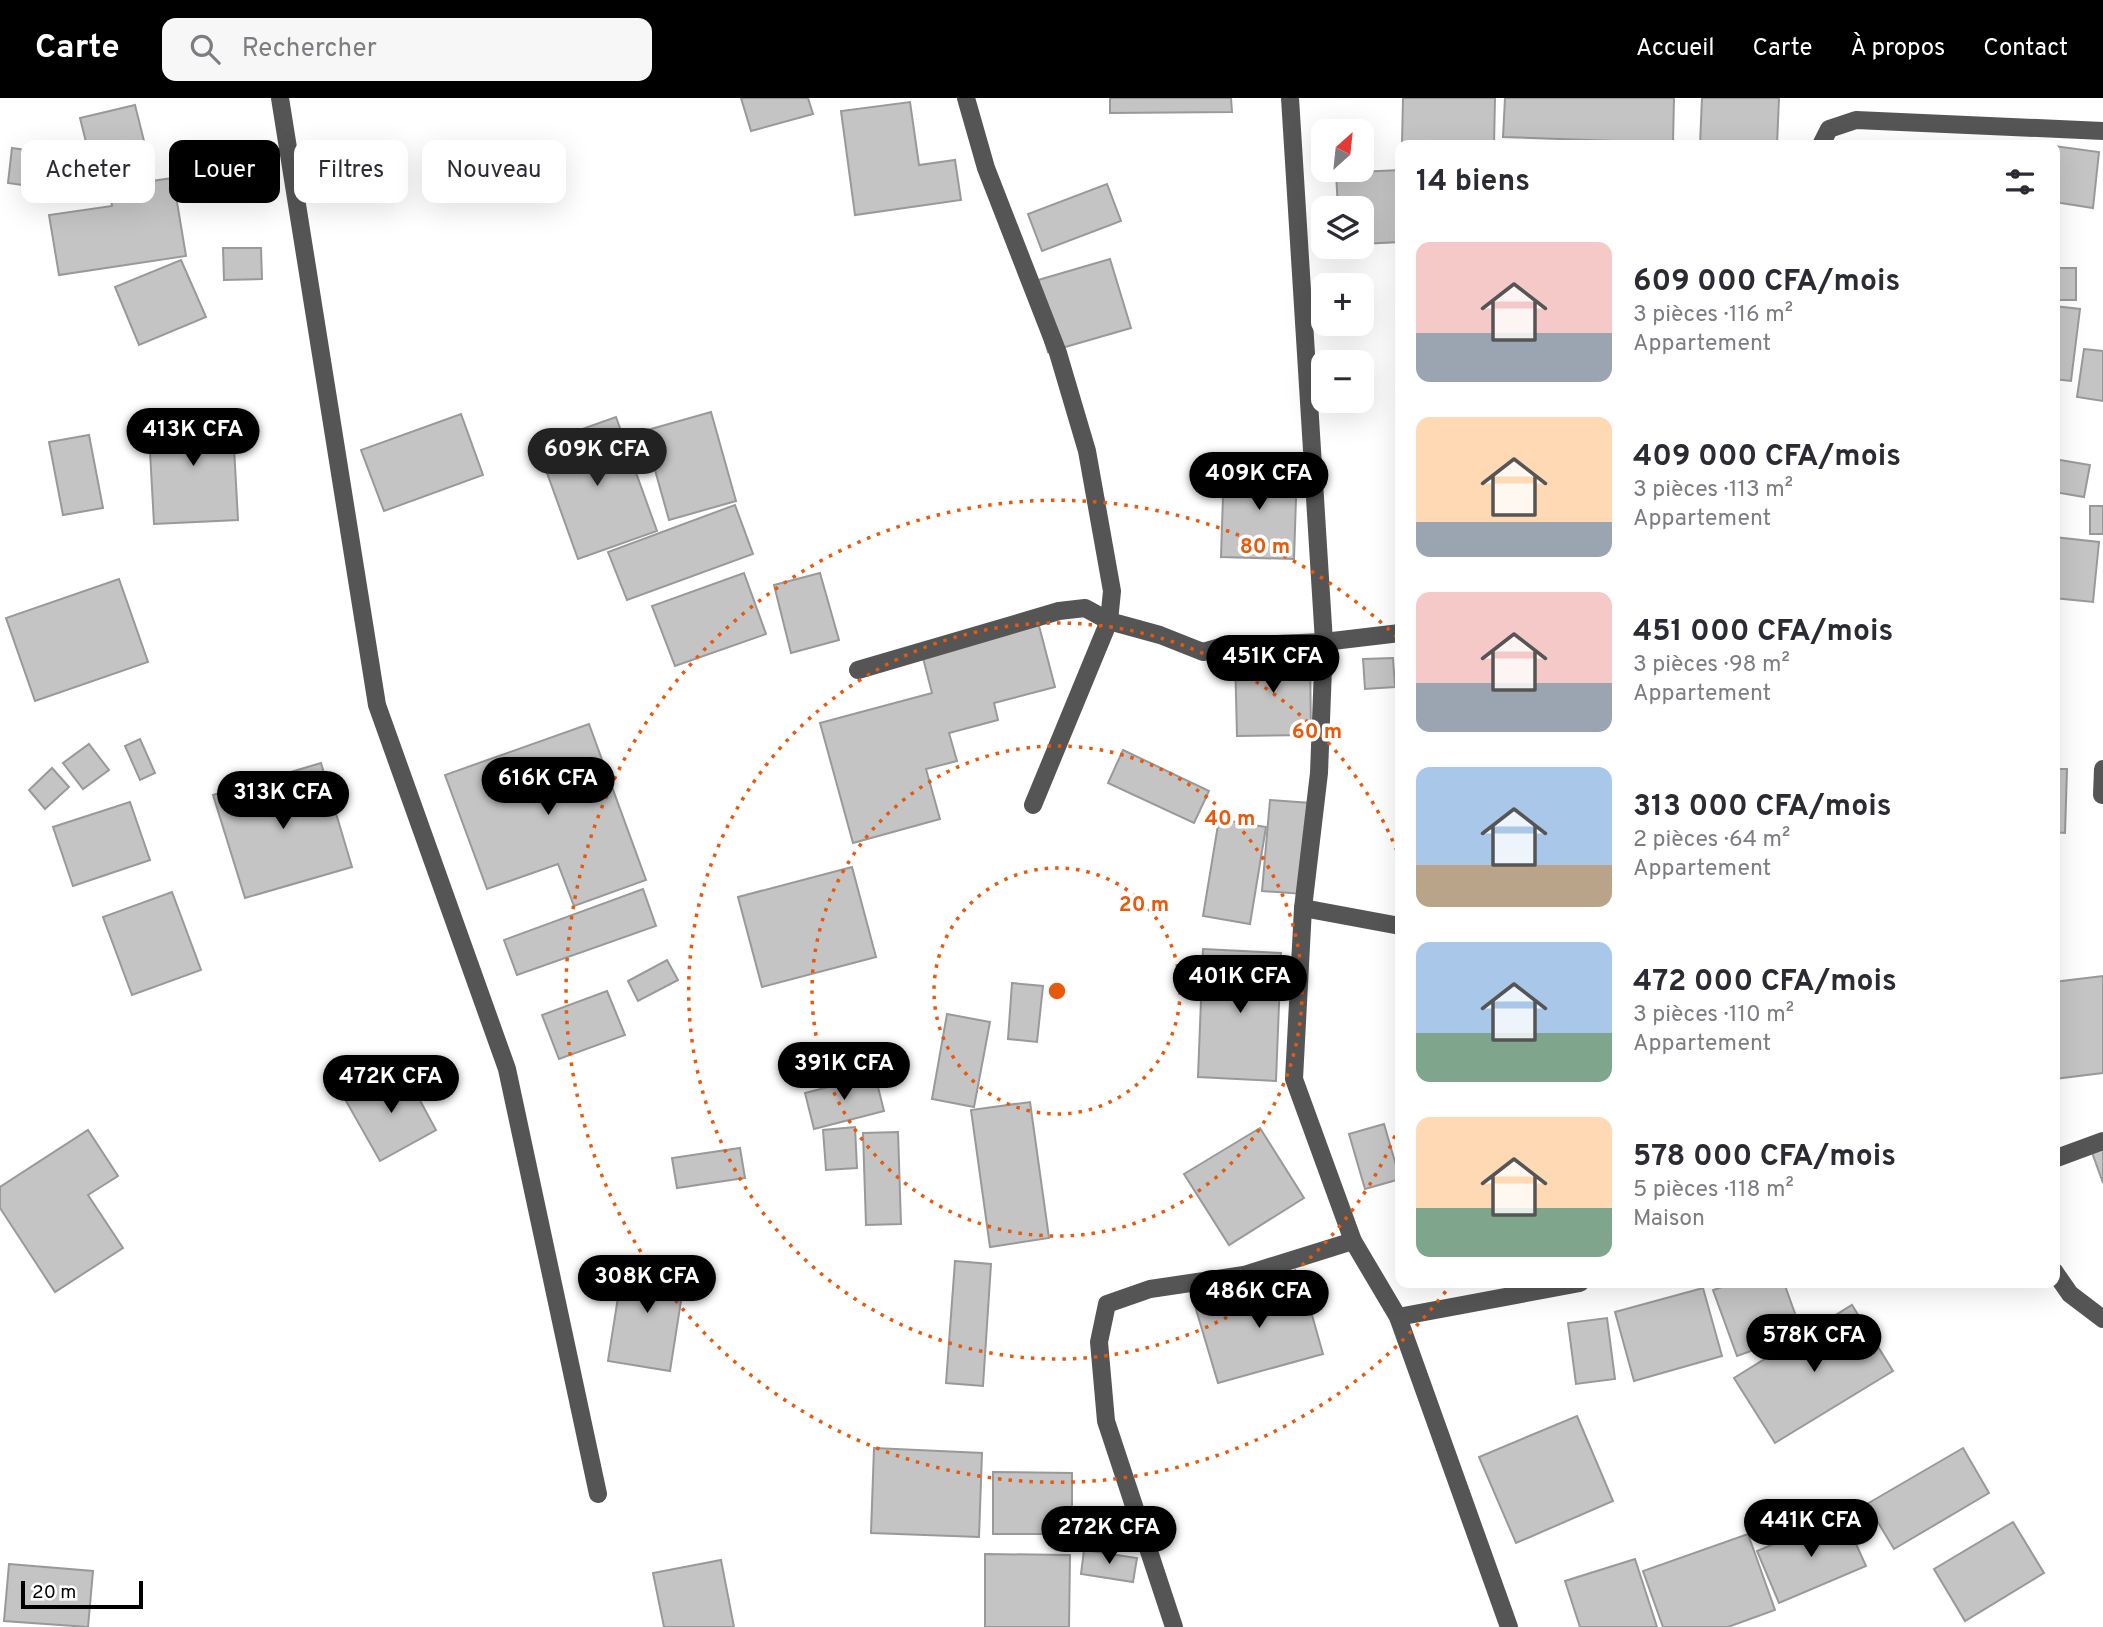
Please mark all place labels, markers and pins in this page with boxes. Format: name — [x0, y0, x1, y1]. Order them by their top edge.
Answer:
pin: 413K CFA — [121, 408, 265, 468]
pin: 609K CFA — [525, 428, 669, 488]
pin: 409K CFA — [1187, 452, 1331, 512]
pin: 451K CFA — [1201, 636, 1345, 695]
pin: 616K CFA — [476, 758, 620, 817]
pin: 313K CFA — [211, 772, 355, 831]
pin: 401K CFA — [1168, 956, 1312, 1015]
centre of rings — [1045, 979, 1069, 1003]
pin: 391K CFA — [772, 1042, 916, 1102]
pin: 472K CFA — [319, 1056, 463, 1115]
pin: 308K CFA — [575, 1256, 719, 1315]
pin: 486K CFA — [1187, 1270, 1331, 1330]
pin: 578K CFA — [1742, 1314, 1886, 1374]
pin: 441K CFA — [1739, 1500, 1883, 1559]
pin: 272K CFA — [1037, 1506, 1181, 1566]

